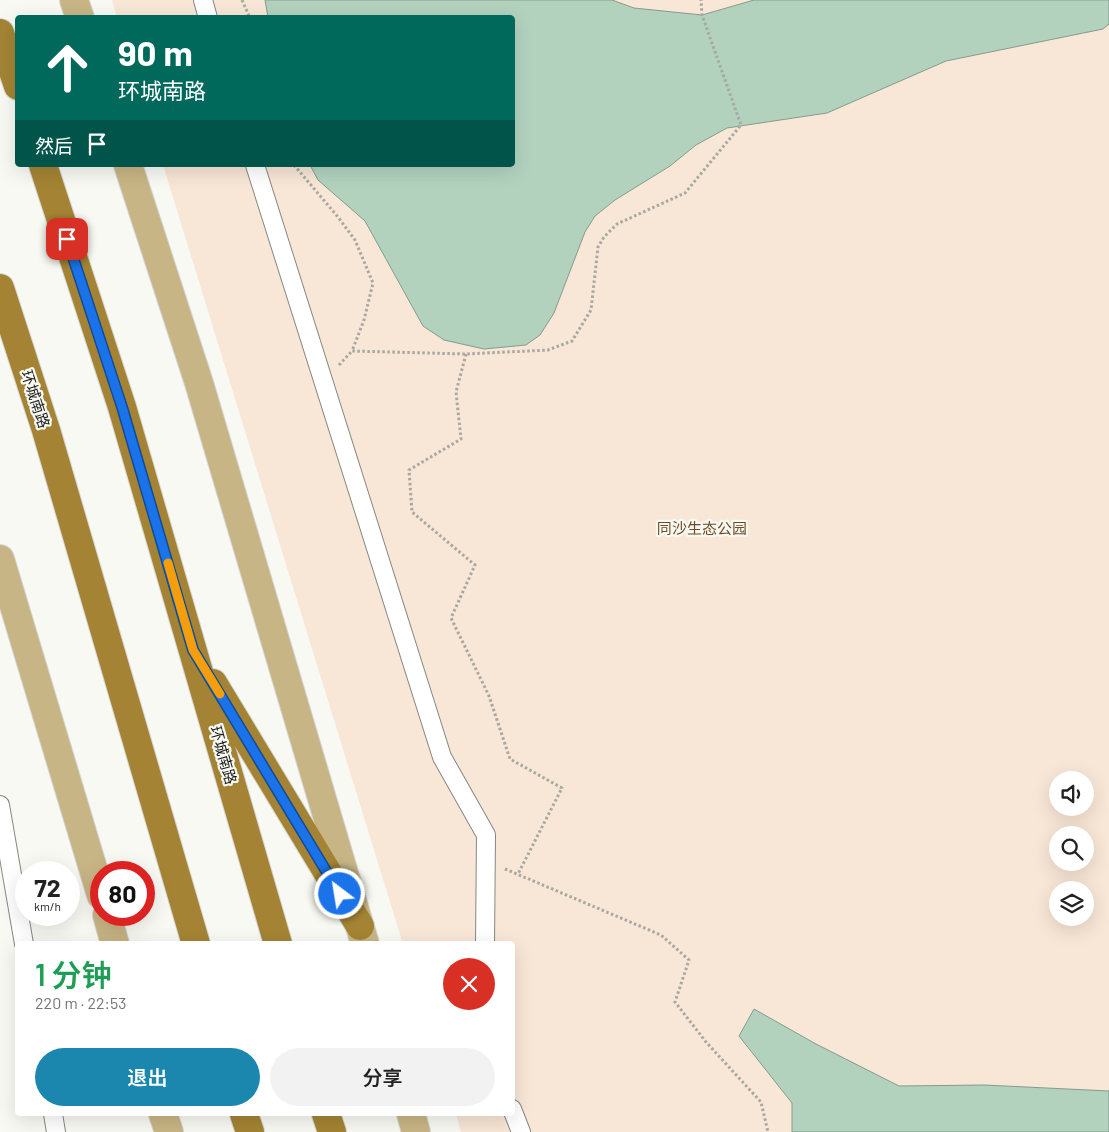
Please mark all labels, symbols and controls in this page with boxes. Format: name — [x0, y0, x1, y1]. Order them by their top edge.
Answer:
text: 90 m — [118, 31, 193, 73]
icon: ahead — [35, 35, 100, 100]
text: 环城南路 — [118, 77, 206, 103]
icon: arrive — [83, 130, 111, 158]
text: 然后 — [35, 134, 73, 157]
pin — [46, 218, 88, 260]
icon: arrive — [53, 225, 81, 253]
street label: 环城南路 — [18, 368, 54, 430]
park label: 同沙生态公园 — [657, 519, 747, 537]
street label: 环城南路 — [207, 724, 241, 786]
map controls — [1049, 771, 1094, 926]
button: sound — [1049, 771, 1094, 816]
button: search — [1049, 826, 1094, 871]
speed limit sign: 80 — [90, 861, 155, 926]
position arrow — [313, 867, 365, 919]
text: 72 — [34, 872, 61, 902]
button: layers — [1049, 881, 1094, 926]
text: km/h — [34, 899, 61, 913]
text: 1 分钟 — [35, 956, 112, 992]
button: close — [443, 958, 495, 1010]
text: 220 m · 22:53 — [35, 993, 126, 1012]
button: 退出 — [35, 1048, 260, 1106]
button: 分享 — [270, 1048, 495, 1106]

